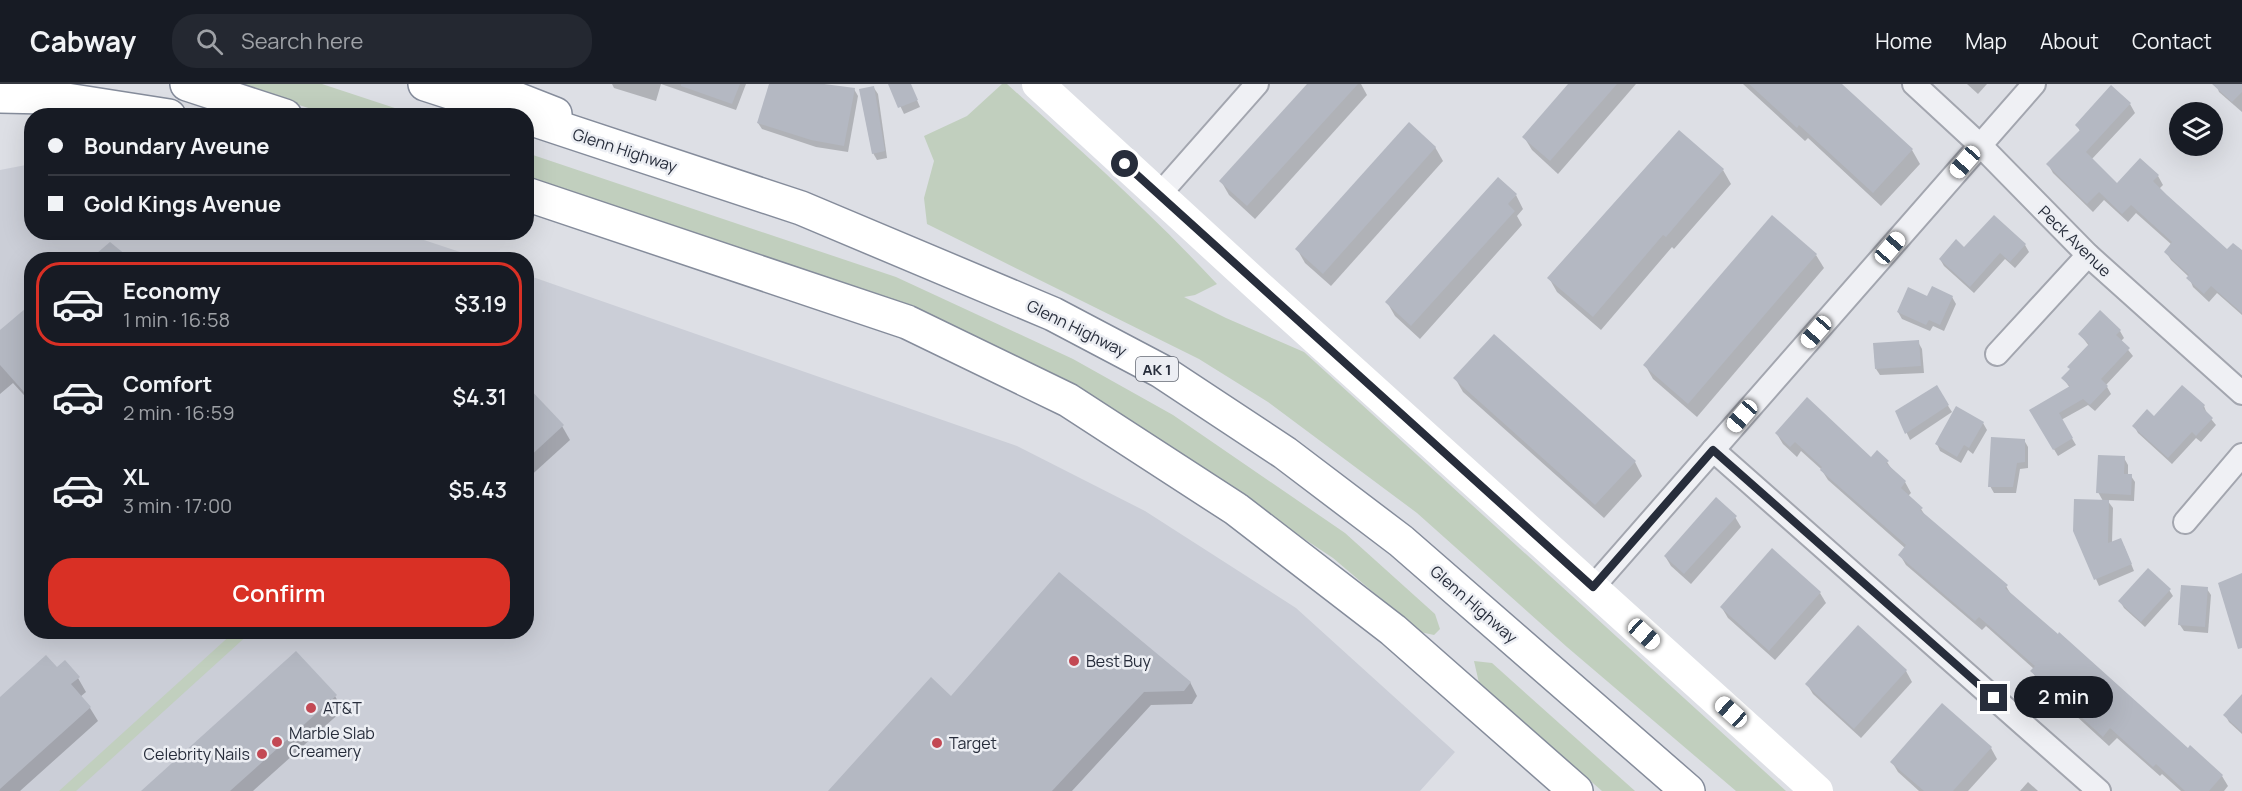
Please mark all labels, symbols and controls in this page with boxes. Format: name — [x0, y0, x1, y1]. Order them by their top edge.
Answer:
search box — [172, 14, 592, 68]
text: Cabway — [30, 22, 136, 60]
icon: search — [193, 25, 226, 58]
text: Search here — [241, 26, 363, 56]
text: Home — [1875, 27, 1932, 55]
text: Map — [1965, 27, 2007, 55]
text: About — [2040, 27, 2099, 55]
text: Contact — [2132, 27, 2212, 55]
map controls — [2169, 102, 2223, 156]
button: layers — [2169, 102, 2223, 156]
street label: Glenn Highway — [570, 123, 681, 177]
text: Boundary Aveune — [84, 131, 270, 161]
car — [1946, 143, 1984, 181]
route start — [1111, 150, 1138, 177]
text: Gold Kings Avenue — [84, 189, 281, 219]
street label: Peck Avenue — [2034, 201, 2116, 281]
car — [1871, 229, 1909, 267]
text: Economy — [123, 276, 221, 306]
icon: car — [51, 277, 105, 331]
text: $3.19 — [454, 289, 507, 319]
street label: Glenn Highway — [1023, 294, 1131, 362]
text: 1 min · 16:58 — [123, 306, 230, 333]
car — [1797, 313, 1835, 351]
road number: AK 1 — [1136, 357, 1178, 381]
text: Comfort — [123, 369, 212, 399]
icon: car — [51, 370, 105, 424]
text: $4.31 — [452, 382, 507, 412]
car — [1723, 397, 1761, 435]
text: 2 min · 16:59 — [123, 399, 235, 426]
text: XL — [123, 462, 149, 492]
icon: car — [51, 463, 105, 517]
text: $5.43 — [448, 475, 507, 505]
text: 3 min · 17:00 — [123, 492, 232, 519]
button: Confirm — [48, 558, 510, 627]
street label: Glenn Highway — [1426, 560, 1523, 648]
car — [1625, 615, 1663, 653]
place label: Best Buy — [1086, 650, 1151, 672]
marker: Best Buy — [1067, 654, 1081, 668]
callout: 2 min — [2015, 677, 2114, 719]
text: 2 min — [2038, 683, 2089, 710]
route end — [1980, 684, 2007, 711]
car — [1712, 693, 1750, 731]
place label: AT&T — [323, 697, 362, 719]
marker: AT&T — [304, 701, 318, 715]
place label: Marble Slab Creamery — [289, 722, 375, 762]
place label: Target — [949, 732, 997, 754]
marker: Marble Slab Creamery — [270, 735, 284, 749]
marker: Target — [930, 736, 944, 750]
place label: Celebrity Nails — [144, 743, 250, 765]
marker: Celebrity Nails — [255, 747, 269, 761]

